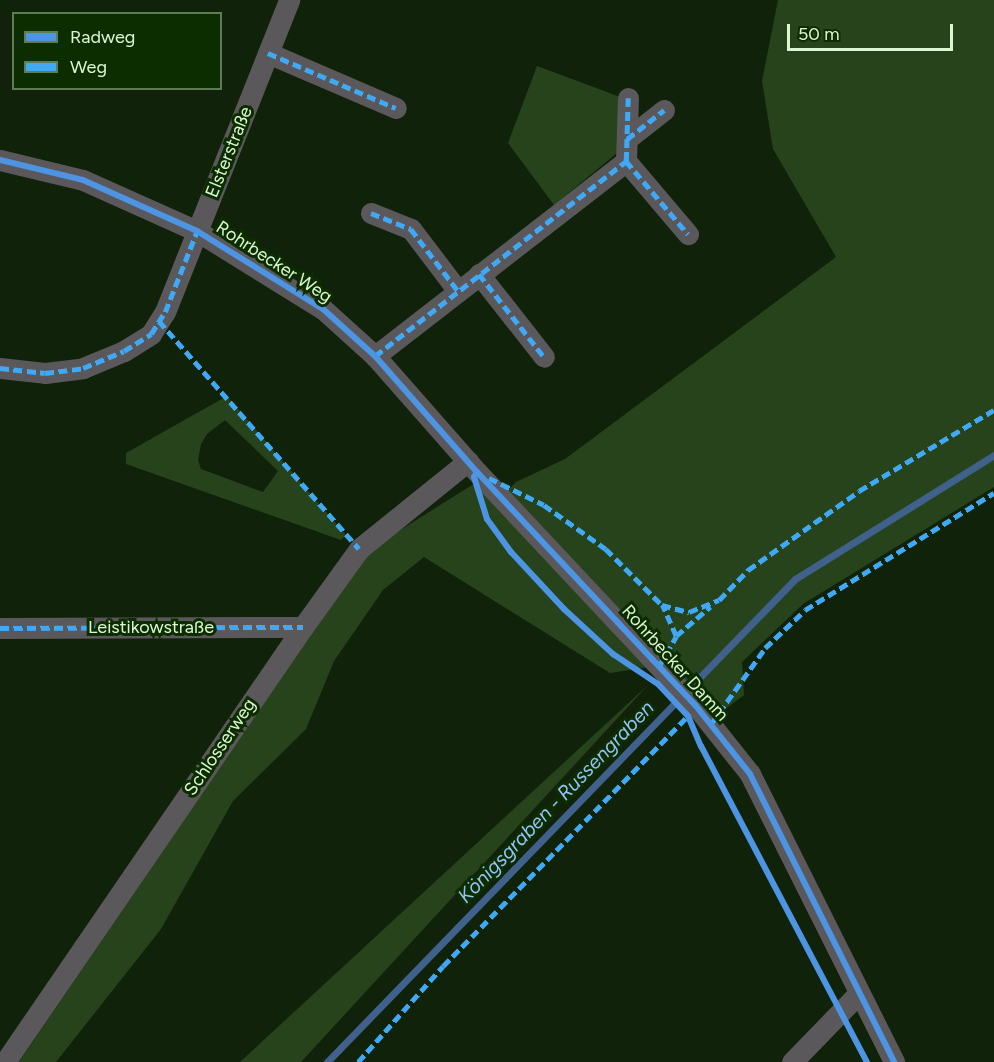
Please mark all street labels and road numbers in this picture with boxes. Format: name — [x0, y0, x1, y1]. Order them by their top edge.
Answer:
street label: Elsterstraße — [201, 103, 257, 201]
street label: Rohrbecker Weg — [212, 217, 336, 307]
street label: Rohrbecker Damm — [617, 600, 733, 726]
street label: Leistikowstraße — [88, 616, 214, 638]
street label: Schlosserweg — [180, 694, 260, 800]

